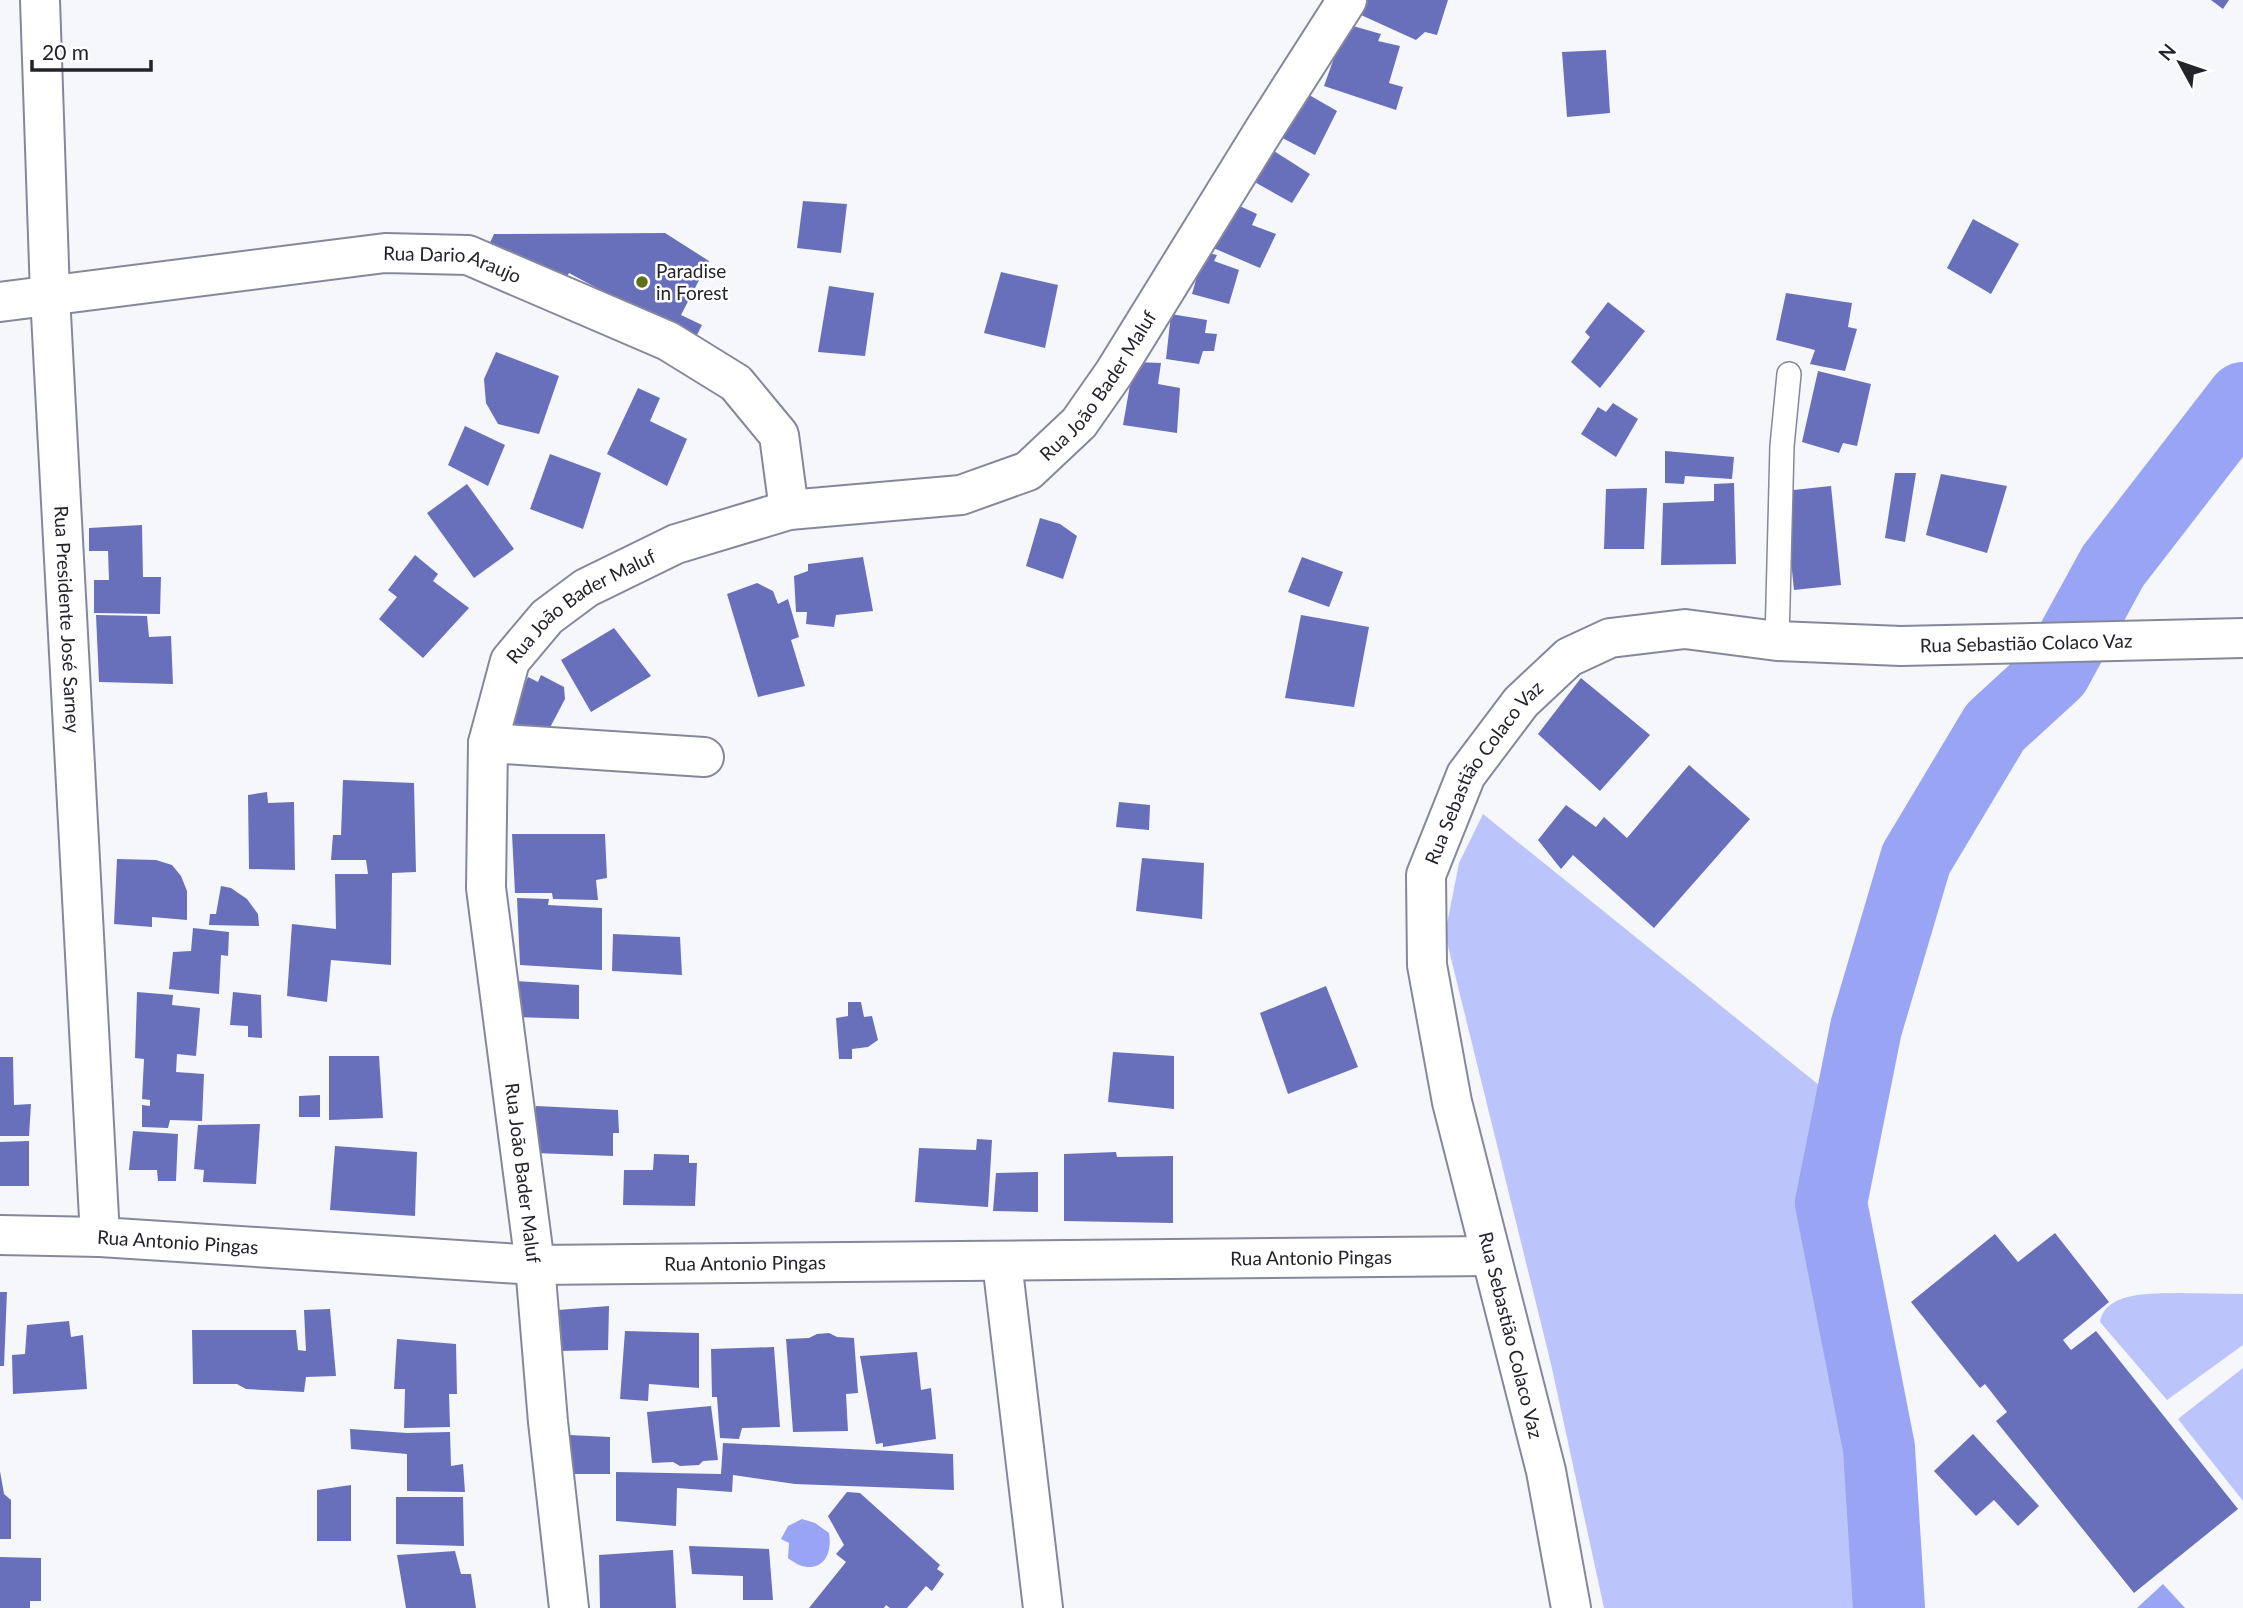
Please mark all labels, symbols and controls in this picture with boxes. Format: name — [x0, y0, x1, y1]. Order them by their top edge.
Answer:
scale bar — [32, 28, 150, 72]
north arrow — [2145, 28, 2215, 98]
text: 20 m — [42, 39, 89, 64]
text: N — [2153, 39, 2180, 65]
street label: Rua Dario Araujo — [383, 241, 525, 287]
place label: Paradise in Forest — [656, 259, 729, 304]
marker: Paradise in Forest — [634, 274, 650, 290]
street label: Rua João Bader Maluf — [1035, 306, 1161, 465]
street label: Rua Presidente José Sarney — [50, 505, 85, 734]
street label: Rua João Bader Maluf — [501, 544, 659, 668]
street label: Rua Sebastião Colaco Vaz — [1920, 629, 2133, 657]
street label: Rua Sebastião Colaco Vaz — [1419, 676, 1547, 868]
street label: Rua João Bader Maluf — [501, 1081, 546, 1265]
street label: Rua Antonio Pingas — [96, 1225, 259, 1258]
street label: Rua Sebastião Colaco Vaz — [1475, 1229, 1548, 1441]
street label: Rua Antonio Pingas — [1230, 1245, 1392, 1269]
street label: Rua Antonio Pingas — [664, 1250, 826, 1275]

